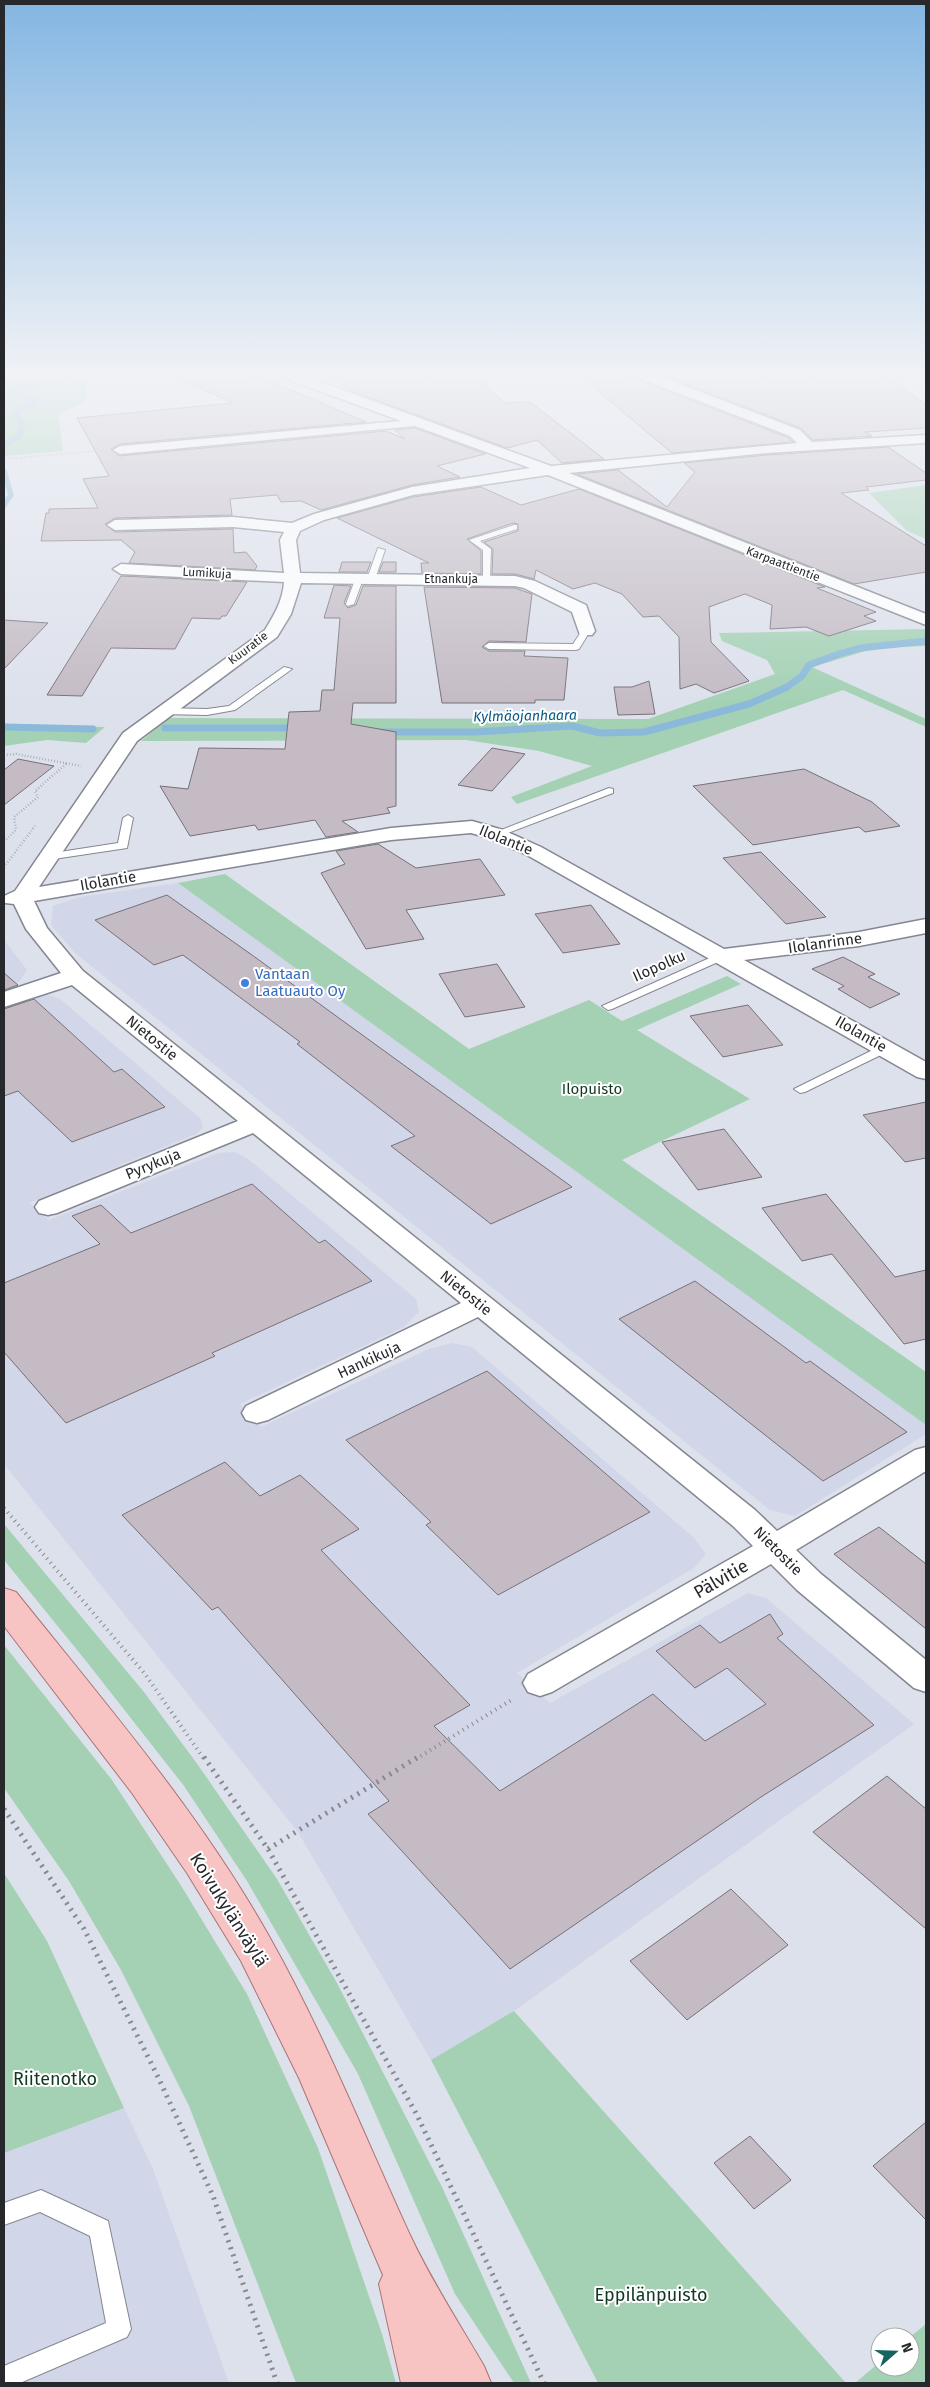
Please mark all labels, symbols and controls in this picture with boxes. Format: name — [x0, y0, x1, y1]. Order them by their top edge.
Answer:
street label: Karpaattientie — [744, 543, 822, 585]
street label: Lumikuja — [182, 565, 232, 581]
street label: Etnankuja — [424, 572, 478, 586]
street label: Kuuratie — [225, 629, 271, 667]
water label: Kylmäojanhaara — [473, 707, 577, 725]
street label: Ilolantie — [476, 821, 536, 859]
street label: Ilolantie — [79, 867, 137, 895]
street label: Ilolanrinne — [787, 929, 863, 957]
street label: Ilopolku — [630, 946, 688, 986]
place label: Vantaan Laatuauto Oy — [255, 965, 346, 1000]
marker: Vantaan Laatuauto Oy — [239, 977, 251, 989]
street label: Nietostie — [122, 1012, 182, 1064]
street label: Ilolantie — [832, 1012, 890, 1056]
park label: Ilopuisto — [562, 1080, 622, 1098]
street label: Pyrykuja — [123, 1145, 183, 1183]
street label: Nietostie — [436, 1267, 496, 1319]
street label: Hankikuja — [335, 1338, 403, 1382]
street label: Nietostie — [750, 1523, 806, 1579]
street label: Pälvitie — [690, 1555, 752, 1603]
street label: Koivukylänväylä — [185, 1849, 273, 1971]
park label: Riitenotko — [13, 2068, 97, 2090]
park label: Eppilänpuisto — [595, 2284, 707, 2306]
north arrow — [870, 2327, 920, 2377]
text: N — [897, 2340, 916, 2355]

